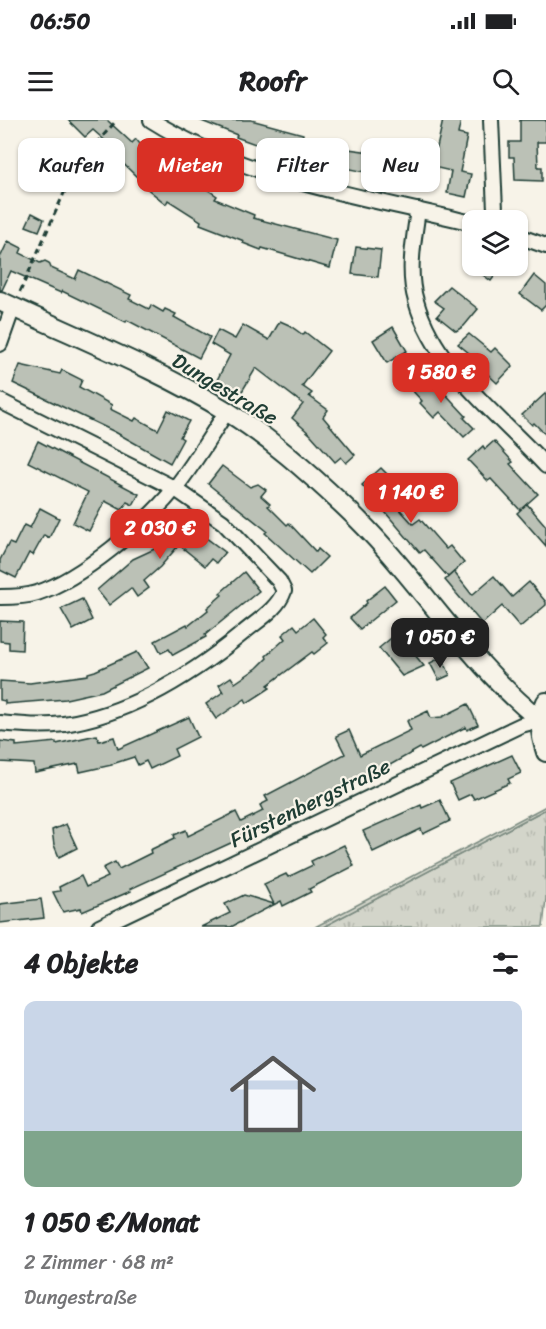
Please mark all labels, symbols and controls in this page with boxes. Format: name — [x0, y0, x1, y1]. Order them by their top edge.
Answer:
text: 06:50 — [30, 2, 90, 41]
text: Roofr — [240, 57, 306, 105]
icon: menu — [24, 65, 57, 98]
icon: search — [489, 65, 522, 98]
chip: Kaufen — [18, 138, 125, 192]
chip: Mieten — [137, 138, 244, 192]
chip: Filter — [256, 138, 349, 192]
chip: Neu — [361, 138, 440, 192]
map controls — [462, 210, 528, 276]
button: layers — [462, 210, 528, 276]
street label: Dungestraße — [164, 342, 286, 436]
pin: 1 580 € — [386, 353, 496, 404]
text: 1 580 € — [406, 355, 476, 390]
pin: 1 140 € — [356, 473, 466, 524]
text: 1 140 € — [378, 475, 444, 510]
pin: 2 030 € — [105, 509, 215, 560]
text: 2 030 € — [124, 511, 196, 546]
pin: 1 050 € — [385, 618, 495, 669]
text: 1 050 € — [405, 620, 475, 655]
street label: Fürstenbergstraße — [223, 747, 397, 859]
text: 4 Objekte — [24, 940, 138, 986]
icon: filters — [489, 947, 522, 980]
icon: home — [219, 1040, 327, 1148]
text: 1 050 €/Monat — [24, 1199, 200, 1245]
text: 2 Zimmer · 68 m² — [24, 1245, 174, 1280]
text: Dungestraße — [24, 1280, 137, 1315]

